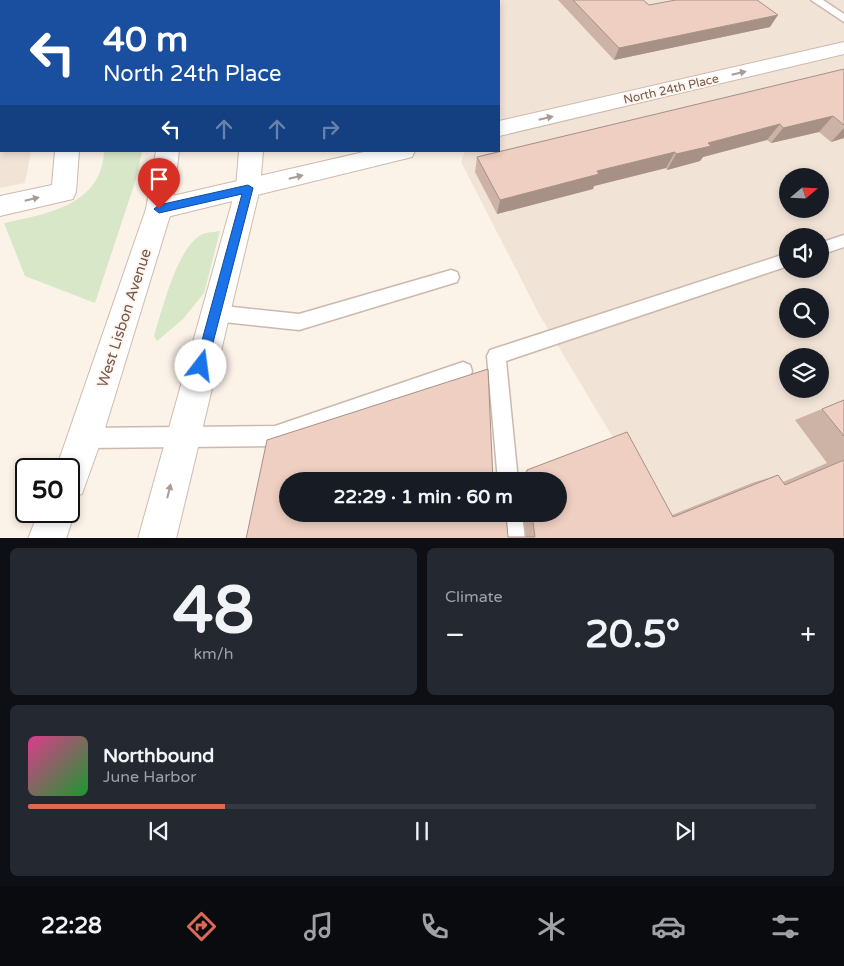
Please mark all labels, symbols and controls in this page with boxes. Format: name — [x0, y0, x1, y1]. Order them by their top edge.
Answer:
text: 40 m — [103, 19, 188, 61]
icon: left — [20, 20, 85, 85]
text: North 24th Place — [103, 61, 281, 87]
one-way arrow — [731, 69, 746, 77]
street label: North 24th Place — [622, 71, 720, 107]
one-way arrow — [539, 114, 554, 122]
icon: left — [157, 115, 185, 143]
icon: ahead — [210, 115, 238, 143]
icon: ahead — [263, 115, 291, 143]
icon: right — [316, 115, 344, 143]
pin — [138, 158, 180, 209]
icon: arrive — [145, 165, 173, 193]
north arrow — [779, 168, 829, 218]
map controls — [779, 168, 829, 398]
one-way arrow — [288, 173, 303, 181]
one-way arrow — [24, 195, 39, 203]
button: sound — [779, 228, 829, 278]
street label: West Lisbon Avenue — [93, 246, 155, 390]
button: search — [779, 288, 829, 338]
position arrow — [174, 339, 226, 391]
button: layers — [779, 348, 829, 398]
speed limit sign: 50 — [15, 458, 80, 523]
one-way arrow — [165, 484, 173, 499]
text: 22:29 · 1 min · 60 m — [333, 486, 513, 508]
text: 48 — [173, 572, 254, 651]
text: Climate — [445, 587, 503, 607]
text: 20.5° — [585, 612, 680, 658]
text: − — [445, 618, 465, 652]
text: + — [800, 618, 816, 652]
text: km/h — [193, 644, 234, 664]
text: Northbound — [103, 745, 214, 767]
text: June Harbor — [103, 767, 196, 787]
icon: previous — [145, 817, 173, 845]
icon: pause — [408, 817, 436, 845]
icon: next — [671, 817, 699, 845]
icon: directions — [184, 909, 219, 944]
icon: music — [301, 909, 336, 944]
icon: phone — [417, 909, 452, 944]
icon: climate — [534, 909, 569, 944]
icon: car — [651, 909, 686, 944]
icon: filters — [768, 909, 803, 944]
text: 22:28 — [41, 913, 102, 939]

